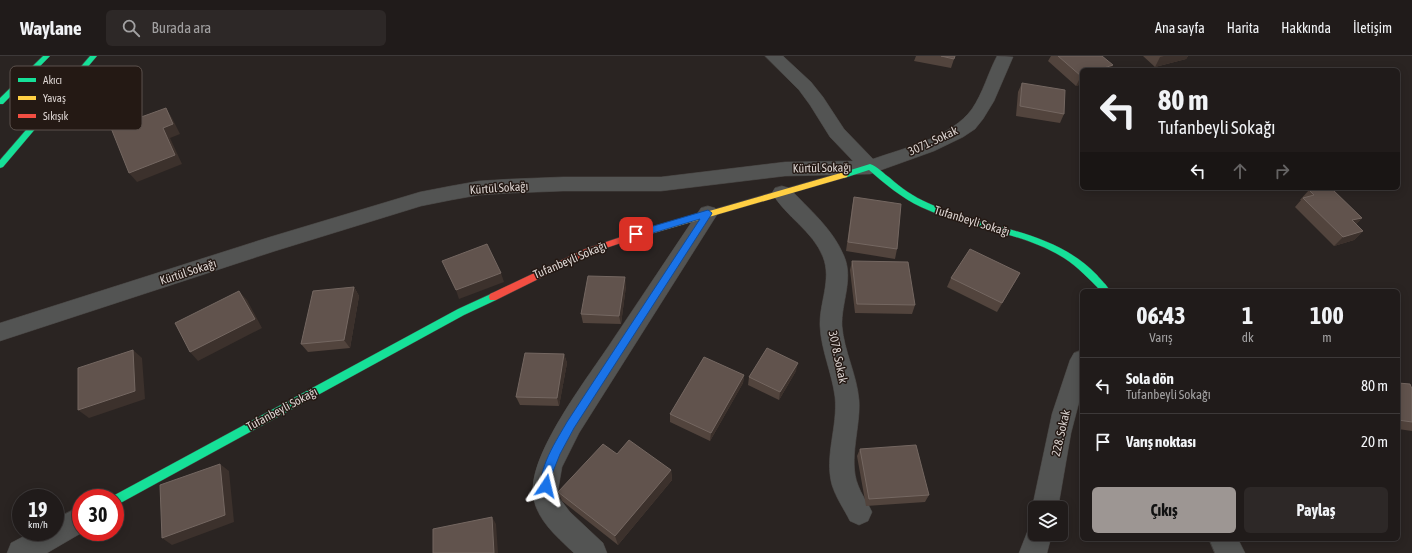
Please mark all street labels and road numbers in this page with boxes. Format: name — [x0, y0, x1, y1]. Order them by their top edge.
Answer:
street label: 3071. Sokak — [906, 123, 961, 159]
street label: Kürtül Sokağı — [793, 160, 851, 176]
street label: Kürtül Sokağı — [469, 179, 529, 197]
street label: Tufanbeyli Sokağı — [933, 203, 1011, 239]
street label: Tufanbeyli Sokağı — [531, 238, 609, 282]
street label: Kürtül Sokağı — [158, 256, 218, 288]
street label: 3078. Sokak — [826, 330, 851, 385]
street label: Tufanbeyli Sokağı — [244, 384, 320, 434]
street label: 228. Sokak — [1049, 408, 1073, 458]

